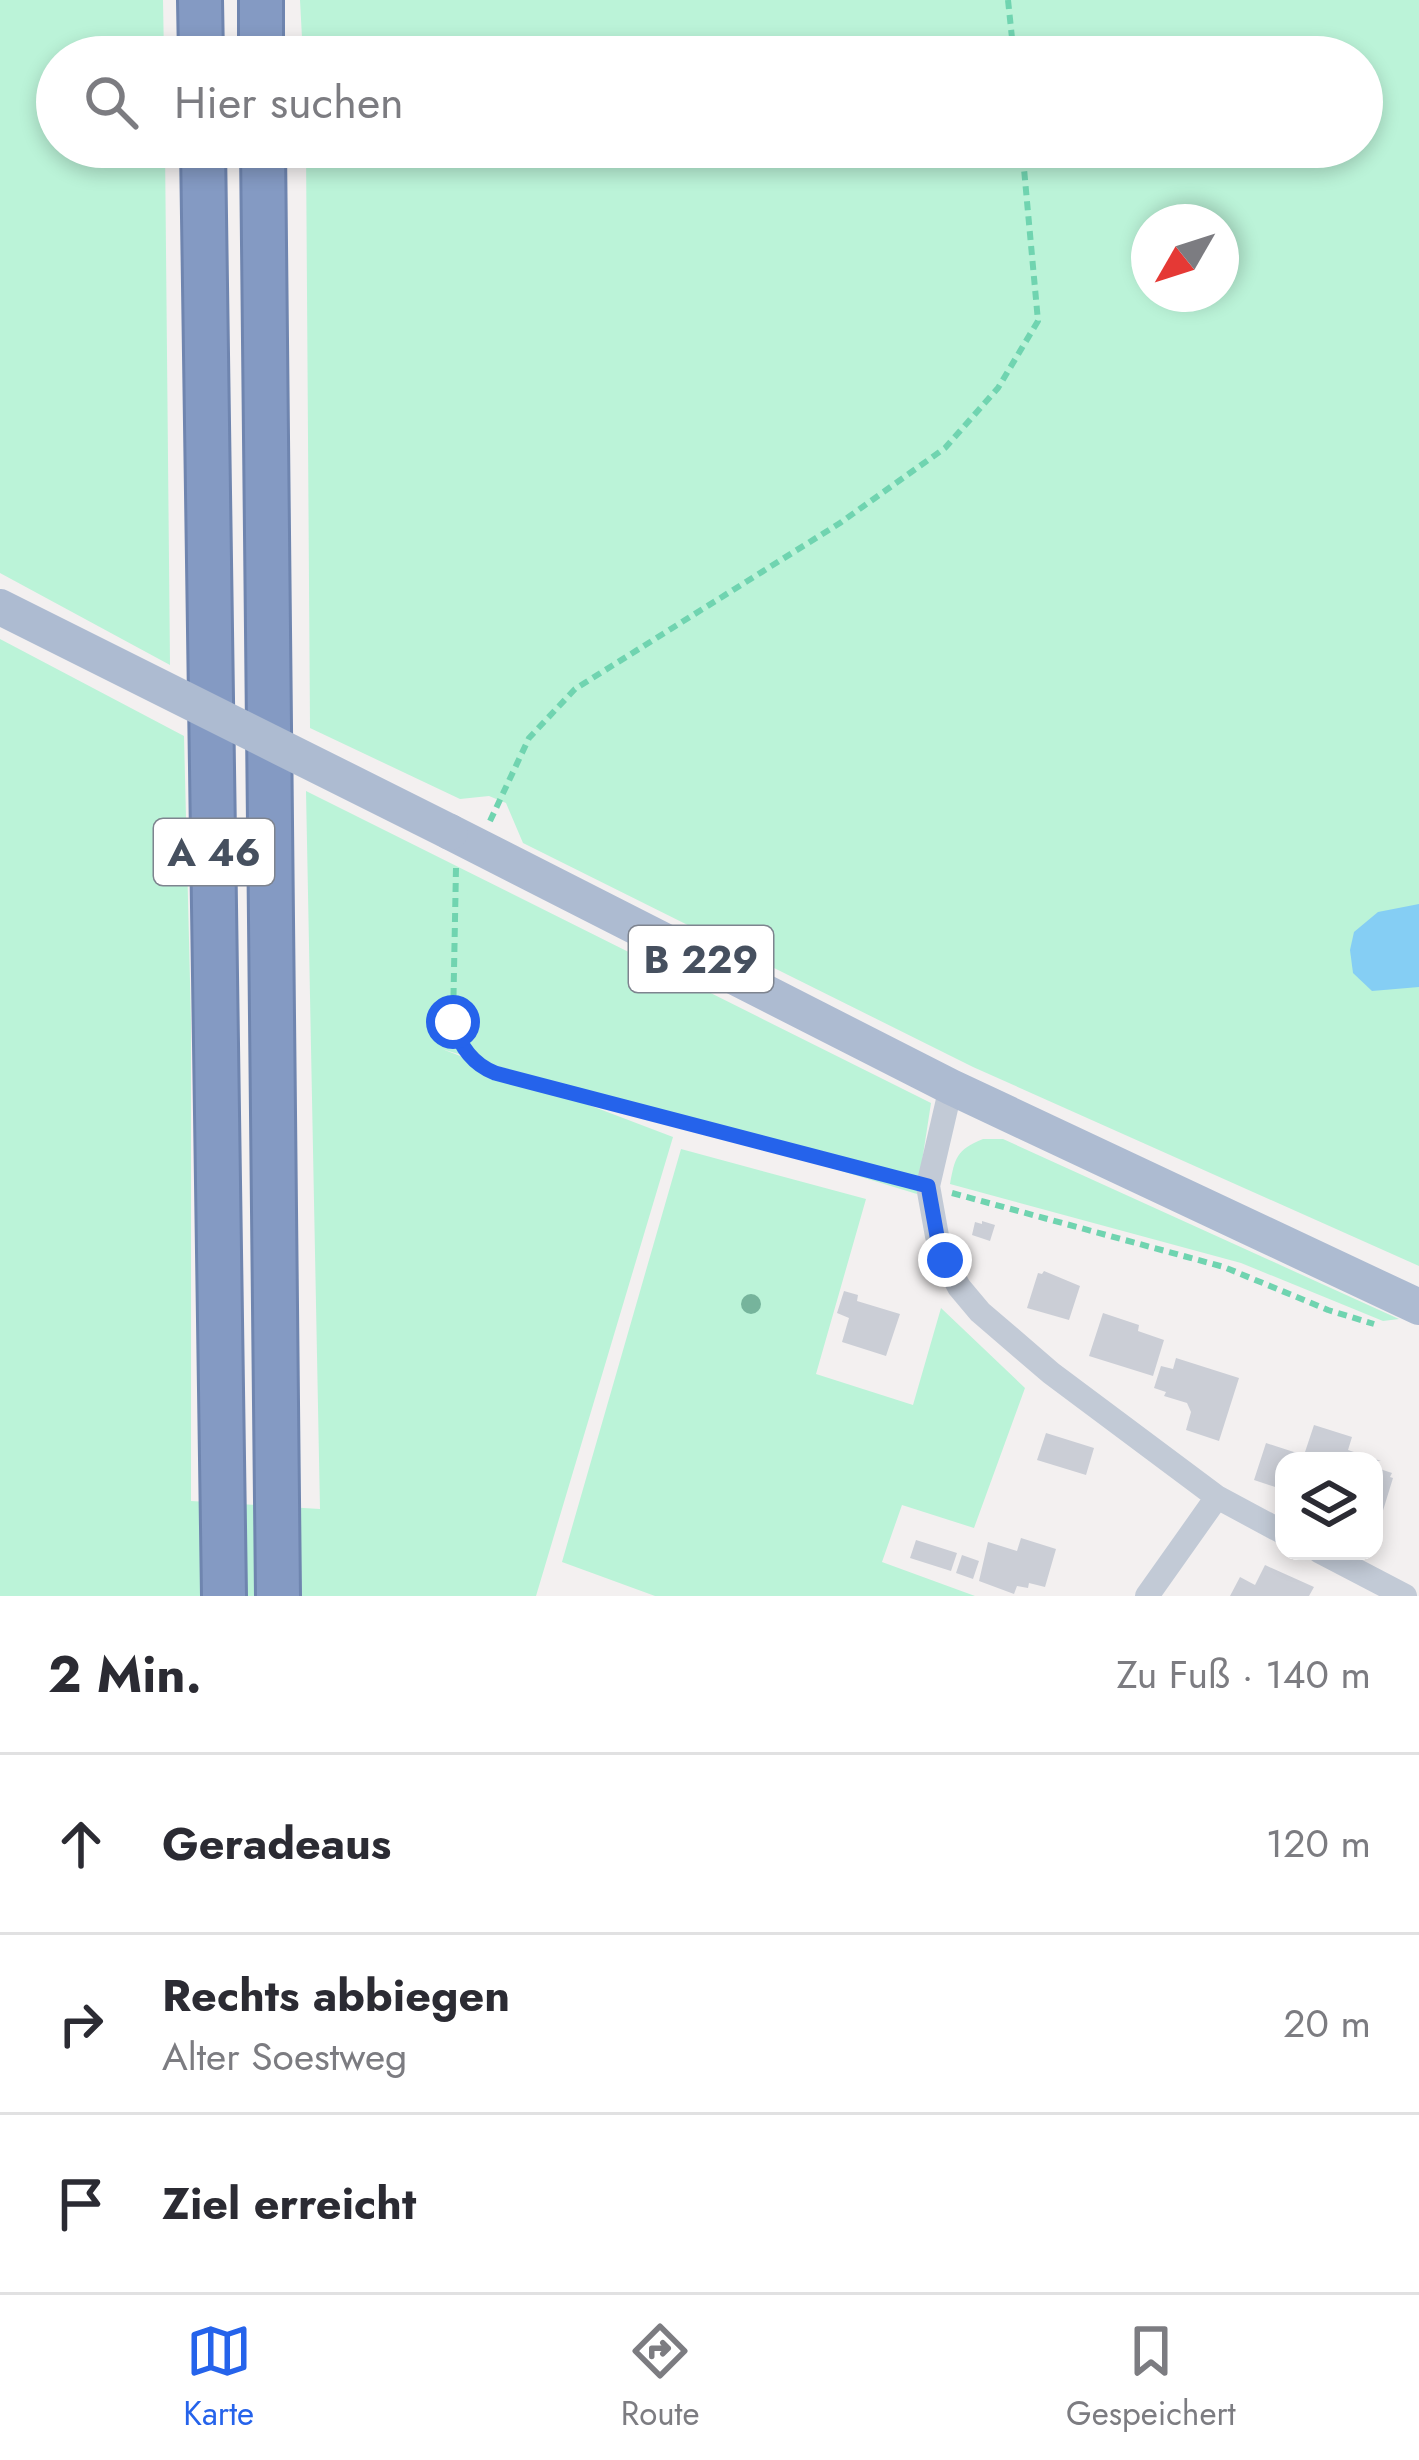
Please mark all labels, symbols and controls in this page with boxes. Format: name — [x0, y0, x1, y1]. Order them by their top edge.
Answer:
search box — [36, 36, 1383, 168]
icon: search — [78, 69, 144, 135]
text: Hier suchen — [174, 70, 404, 135]
north arrow — [1131, 204, 1239, 312]
road number: A 46 — [154, 819, 274, 885]
road number: B 229 — [629, 926, 773, 992]
route start — [426, 995, 480, 1049]
route end — [918, 1233, 972, 1287]
map controls — [1275, 1452, 1383, 1560]
button: layers — [1275, 1452, 1383, 1560]
text: 2 Min. — [48, 1637, 202, 1711]
text: Zu Fuß · 140 m — [1117, 1646, 1371, 1703]
icon: ahead — [48, 1811, 114, 1877]
text: Geradeaus — [162, 1811, 391, 1876]
text: 120 m — [1266, 1815, 1371, 1872]
text: Rechts abbiegen — [162, 1963, 510, 2028]
icon: right — [48, 1991, 114, 2057]
text: 20 m — [1283, 1995, 1371, 2052]
text: Alter Soestweg — [162, 2028, 407, 2085]
icon: arrive — [48, 2171, 114, 2237]
text: Ziel erreicht — [162, 2171, 416, 2236]
tab: Karte — [183, 2318, 254, 2437]
tab: Route — [621, 2318, 699, 2437]
tab: Gespeichert — [1066, 2318, 1236, 2437]

